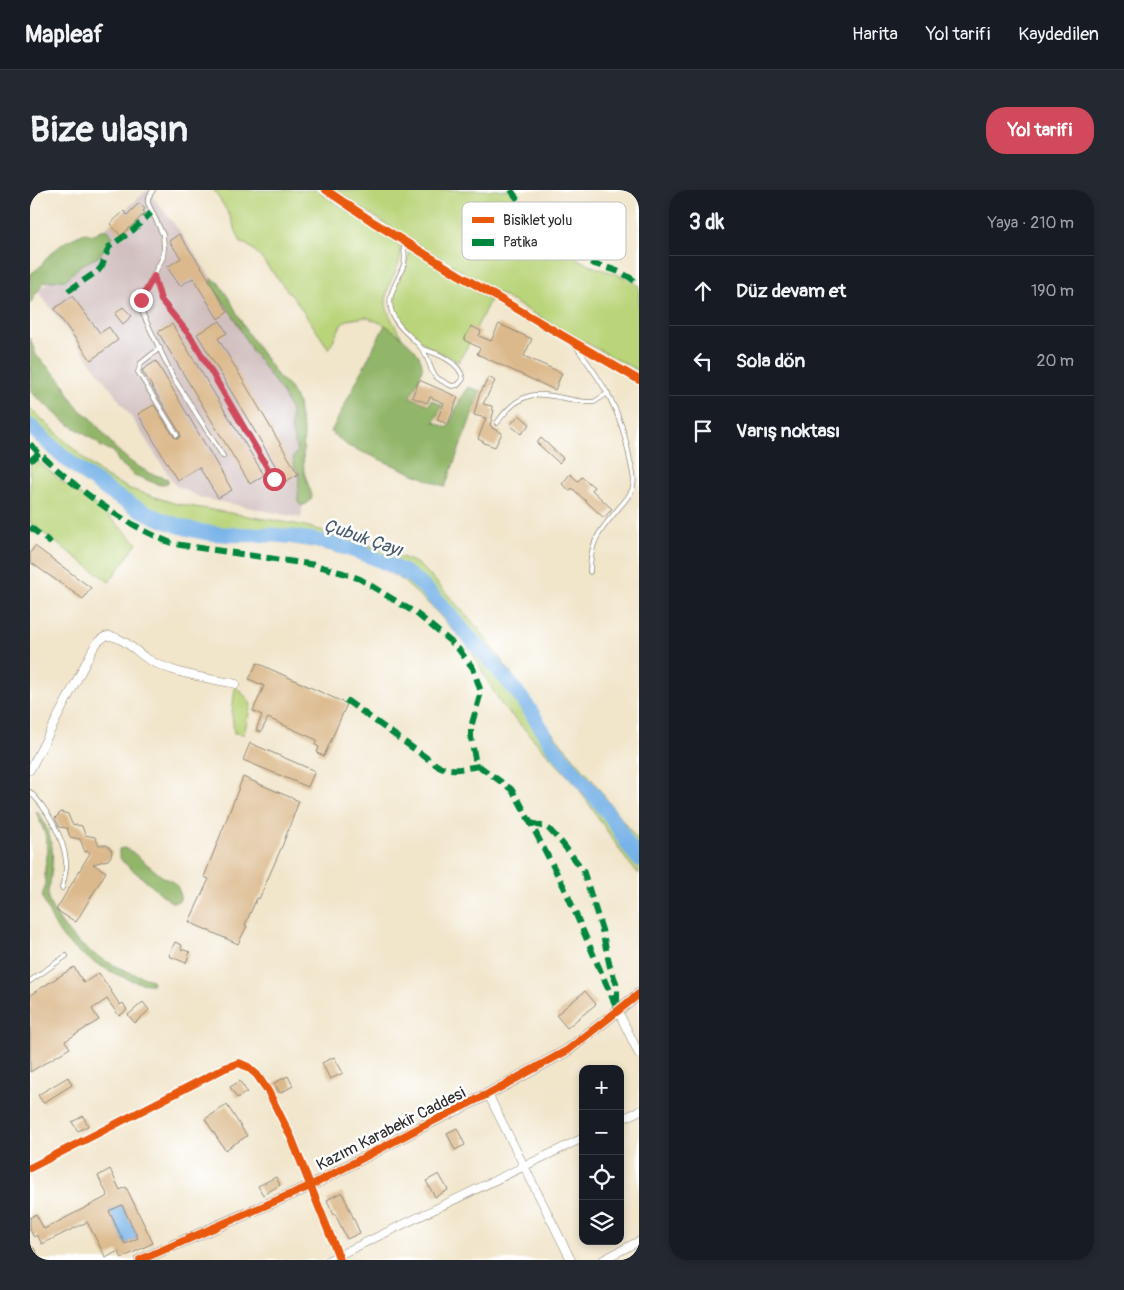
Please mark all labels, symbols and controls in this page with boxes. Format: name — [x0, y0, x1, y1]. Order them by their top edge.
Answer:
text: Mapleaf — [25, 20, 103, 49]
text: Harita — [852, 23, 898, 46]
text: Yol tarifi — [926, 23, 990, 46]
text: Kaydedilen — [1018, 23, 1099, 46]
button: Yol tarifi — [986, 107, 1094, 154]
text: Bize ulaşın — [30, 108, 188, 152]
legend — [462, 202, 626, 260]
text: 3 dk — [689, 209, 724, 236]
text: Bisiklet yolu — [503, 212, 572, 229]
text: Yaya · 210 m — [988, 213, 1074, 233]
text: Patika — [503, 234, 537, 251]
icon: ahead — [689, 277, 717, 305]
text: Düz devam et — [736, 279, 846, 303]
text: 190 m — [1031, 281, 1074, 301]
route end — [130, 289, 153, 312]
icon: left — [689, 347, 717, 375]
text: Sola dön — [736, 349, 805, 373]
text: 20 m — [1036, 351, 1074, 371]
icon: arrive — [689, 417, 717, 445]
text: Varış noktası — [736, 419, 840, 443]
route start — [263, 468, 286, 491]
water label: Çubuk Çayı — [321, 514, 407, 563]
map controls — [579, 1065, 624, 1245]
button: + — [579, 1065, 624, 1110]
street label: Kazım Karabekir Caddesi — [313, 1083, 469, 1175]
button: − — [579, 1110, 624, 1155]
button: locate — [579, 1155, 624, 1200]
button: layers — [579, 1200, 624, 1245]

